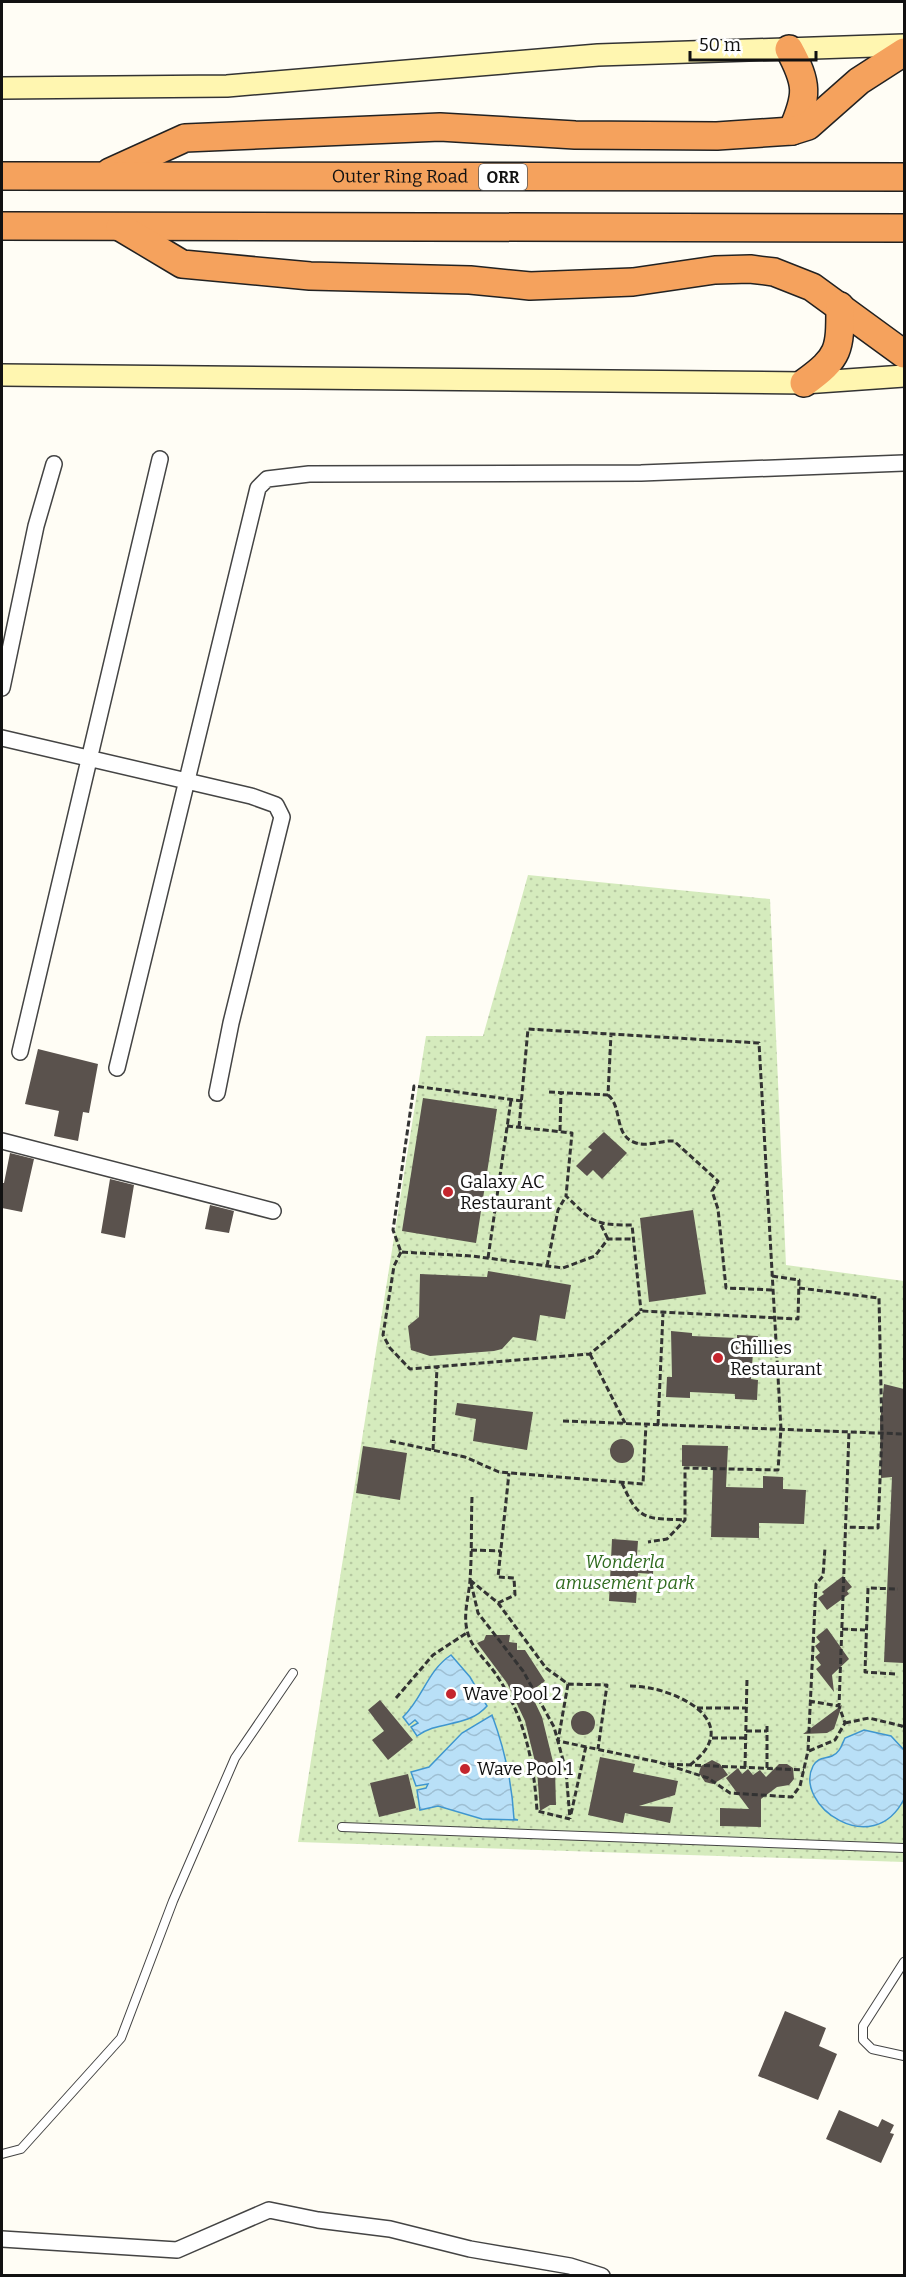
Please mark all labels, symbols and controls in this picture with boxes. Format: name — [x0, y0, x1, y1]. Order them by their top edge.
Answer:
scale bar — [690, 24, 816, 62]
text: 50 m — [699, 34, 741, 56]
road number: ORR — [479, 164, 527, 190]
street label: Outer Ring Road — [332, 165, 469, 188]
place label: Galaxy AC Restaurant — [460, 1171, 553, 1214]
marker: Galaxy AC Restaurant — [441, 1185, 455, 1199]
place label: Chillies Restaurant — [730, 1337, 823, 1380]
marker: Chillies Restaurant — [711, 1351, 725, 1365]
park label: Wonderla amusement park — [555, 1551, 695, 1594]
place label: Wave Pool 2 — [463, 1683, 562, 1705]
marker: Wave Pool 2 — [444, 1687, 458, 1701]
place label: Wave Pool 1 — [477, 1758, 574, 1780]
marker: Wave Pool 1 — [458, 1762, 472, 1776]

